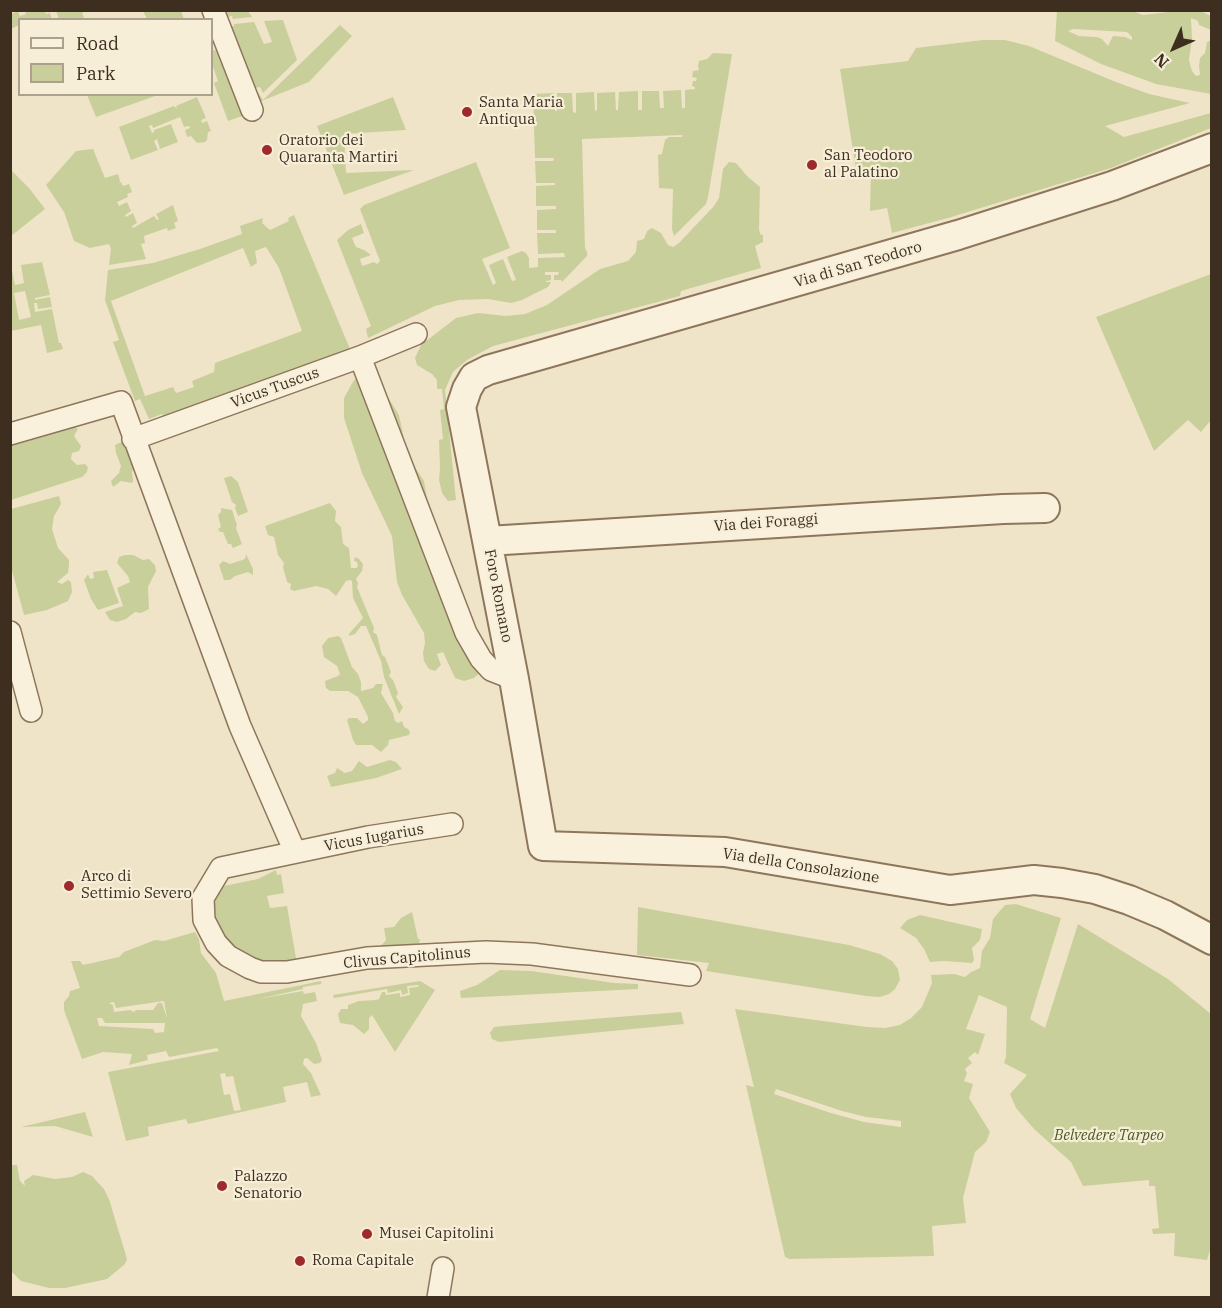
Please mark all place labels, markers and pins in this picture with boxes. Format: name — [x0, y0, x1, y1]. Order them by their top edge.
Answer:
place label: Santa Maria Antiqua — [479, 94, 563, 129]
marker: Santa Maria Antiqua — [460, 105, 474, 119]
place label: Oratorio dei Quaranta Martiri — [279, 132, 398, 167]
marker: Oratorio dei Quaranta Martiri — [260, 143, 274, 157]
place label: San Teodoro al Palatino — [824, 147, 913, 182]
marker: San Teodoro al Palatino — [805, 158, 819, 172]
place label: Arco di Settimio Severo — [81, 868, 192, 903]
marker: Arco di Settimio Severo — [62, 879, 76, 893]
place label: Palazzo Senatorio — [234, 1168, 302, 1203]
marker: Palazzo Senatorio — [215, 1179, 229, 1193]
place label: Musei Capitolini — [379, 1225, 494, 1243]
marker: Musei Capitolini — [360, 1227, 374, 1241]
place label: Roma Capitale — [312, 1252, 414, 1270]
marker: Roma Capitale — [293, 1254, 307, 1268]

